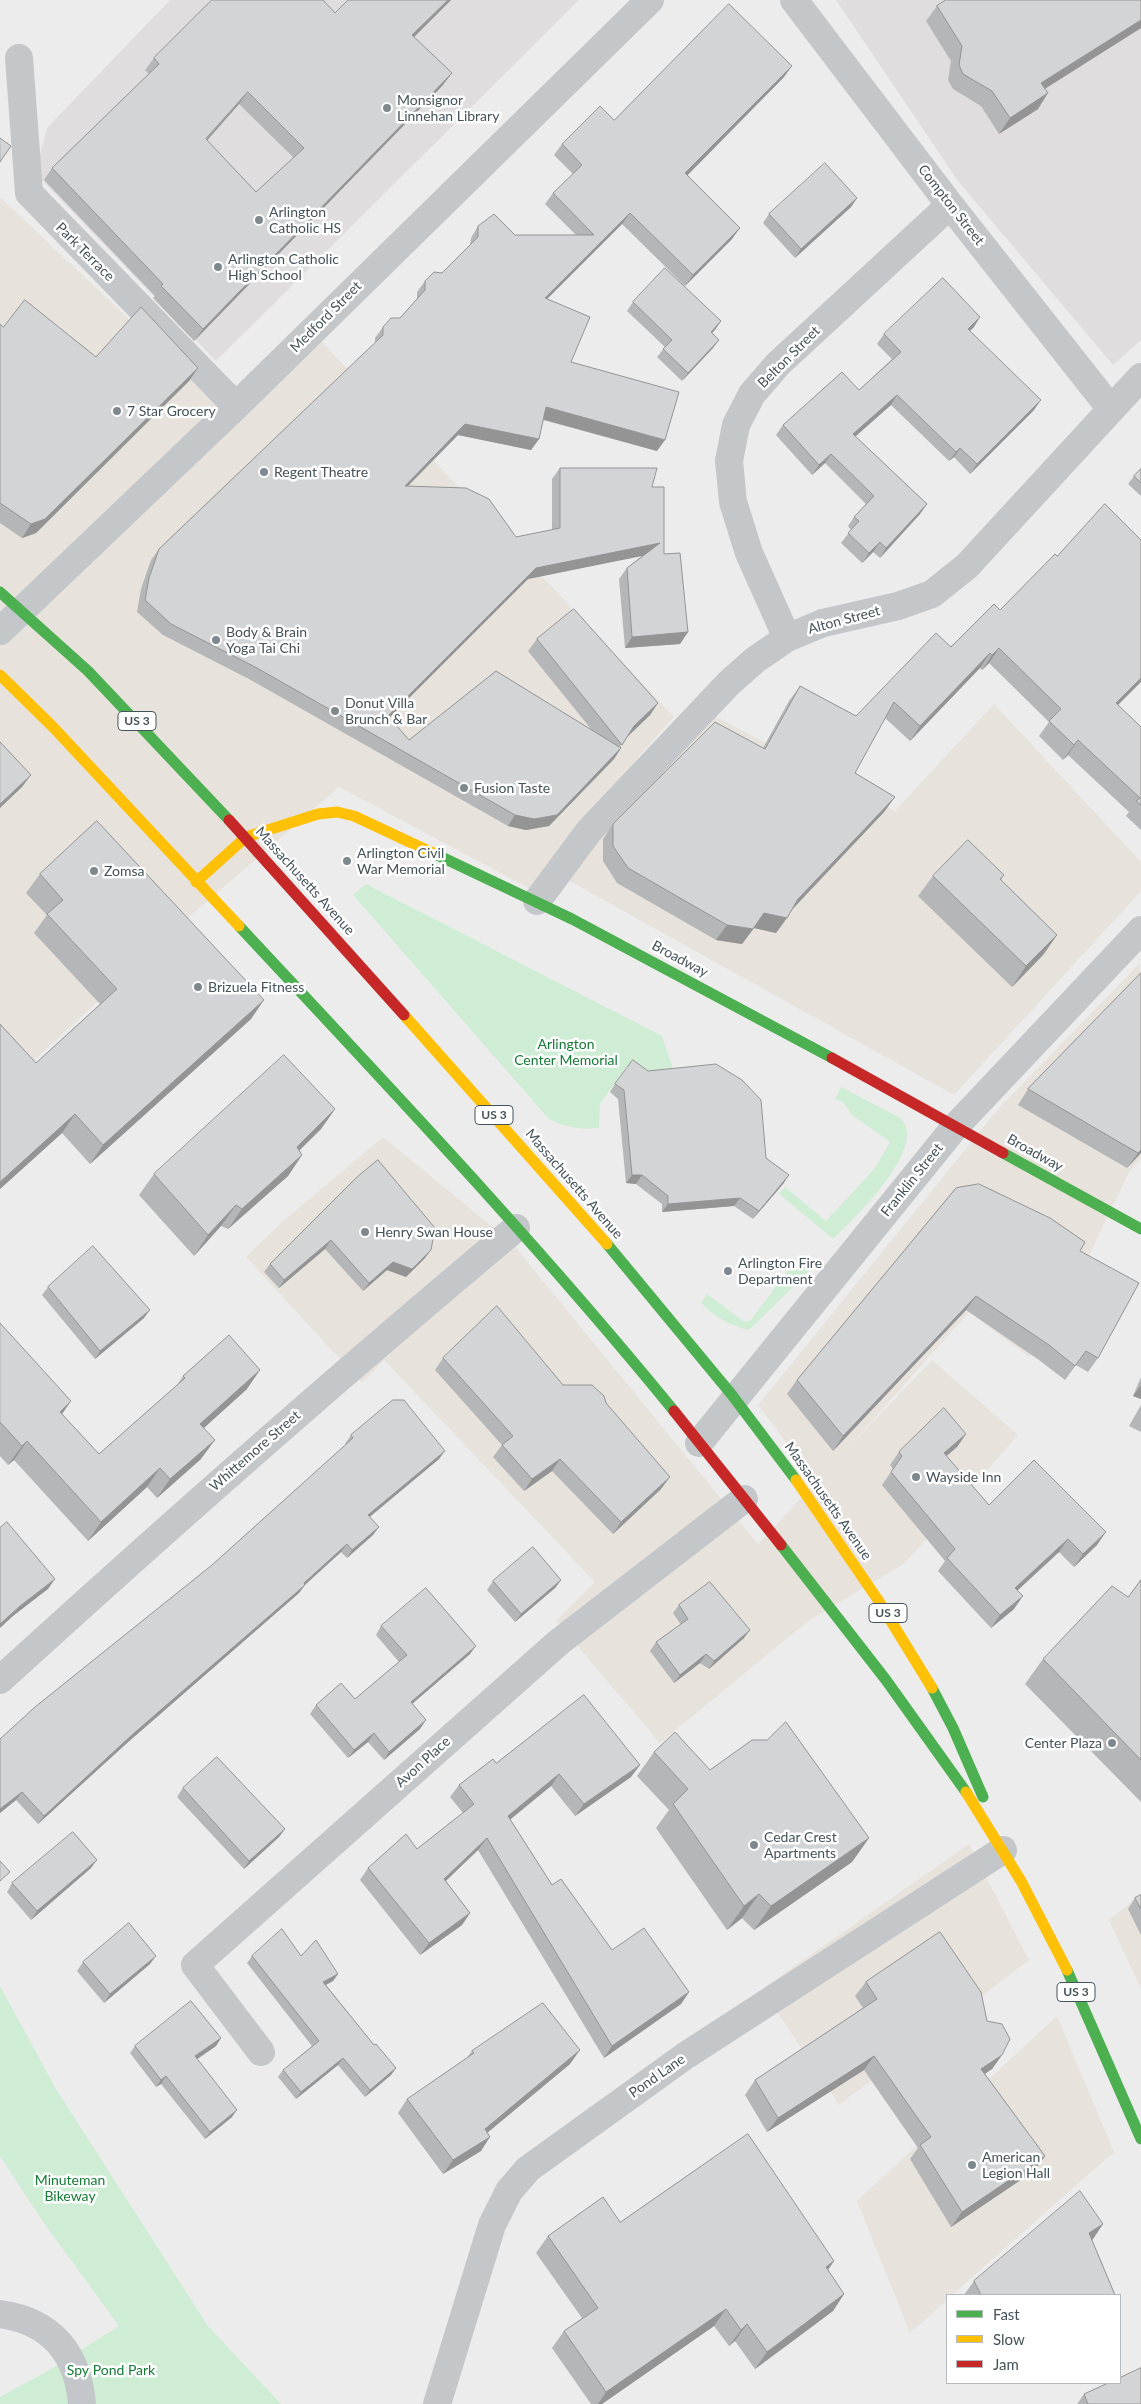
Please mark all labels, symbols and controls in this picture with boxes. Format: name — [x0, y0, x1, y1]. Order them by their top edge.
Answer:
place label: Monsignor Linnehan Library — [397, 92, 499, 124]
marker: Monsignor Linnehan Library — [381, 102, 393, 114]
street label: Compton Street — [914, 161, 988, 249]
place label: Arlington Catholic HS — [269, 204, 341, 236]
marker: Arlington Catholic HS — [253, 214, 265, 226]
street label: Park Terrace — [52, 219, 118, 285]
place label: Arlington Catholic High School — [228, 251, 339, 284]
marker: Arlington Catholic High School — [212, 261, 224, 273]
street label: Medford Street — [287, 278, 365, 356]
street label: Belton Street — [754, 322, 824, 392]
place label: 7 Star Grocery — [127, 403, 216, 419]
marker: 7 Star Grocery — [111, 405, 123, 417]
place label: Regent Theatre — [274, 464, 368, 480]
marker: Regent Theatre — [258, 466, 270, 478]
street label: Alton Street — [806, 602, 882, 638]
place label: Body & Brain Yoga Tai Chi — [226, 624, 307, 656]
marker: Body & Brain Yoga Tai Chi — [210, 634, 222, 646]
place label: Donut Villa Brunch & Bar — [345, 695, 427, 728]
marker: Donut Villa Brunch & Bar — [329, 705, 341, 717]
road number: US 3 — [118, 711, 156, 730]
place label: Fusion Taste — [474, 780, 550, 796]
marker: Fusion Taste — [458, 782, 470, 794]
street label: Massachusetts Avenue — [252, 823, 358, 939]
place label: Arlington Civil War Memorial — [357, 845, 445, 878]
marker: Arlington Civil War Memorial — [341, 855, 353, 867]
place label: Zomsa — [104, 863, 145, 879]
marker: Zomsa — [88, 865, 100, 877]
street label: Broadway — [649, 937, 711, 981]
place label: Brizuela Fitness — [208, 979, 304, 995]
marker: Brizuela Fitness — [192, 981, 204, 993]
park label: Arlington Center Memorial — [514, 1036, 618, 1068]
road number: US 3 — [475, 1106, 513, 1124]
street label: Massachusetts Avenue — [522, 1126, 626, 1242]
street label: Broadway — [1004, 1131, 1066, 1175]
street label: Franklin Street — [877, 1140, 947, 1220]
place label: Henry Swan House — [375, 1224, 493, 1240]
marker: Henry Swan House — [359, 1226, 371, 1238]
place label: Arlington Fire Department — [738, 1255, 822, 1288]
marker: Arlington Fire Department — [722, 1265, 734, 1277]
street label: Whittemore Street — [206, 1407, 304, 1495]
street label: Massachusetts Avenue — [781, 1439, 875, 1563]
place label: Wayside Inn — [926, 1469, 1001, 1485]
marker: Wayside Inn — [910, 1471, 922, 1483]
road number: US 3 — [869, 1604, 907, 1622]
street label: Avon Place — [392, 1733, 454, 1791]
place label: Center Plaza — [1025, 1735, 1102, 1751]
marker: Center Plaza — [1106, 1737, 1118, 1749]
place label: Cedar Crest Apartments — [764, 1829, 837, 1861]
marker: Cedar Crest Apartments — [748, 1839, 760, 1851]
road number: US 3 — [1057, 1982, 1095, 2001]
street label: Pond Lane — [626, 2051, 688, 2101]
place label: American Legion Hall — [982, 2149, 1050, 2182]
marker: American Legion Hall — [966, 2159, 978, 2171]
park label: Minuteman Bikeway — [35, 2172, 105, 2204]
legend — [946, 2294, 1121, 2384]
text: Fast — [993, 2305, 1020, 2323]
text: Slow — [993, 2330, 1025, 2348]
text: Jam — [993, 2355, 1019, 2373]
park label: Spy Pond Park — [67, 2362, 155, 2378]

